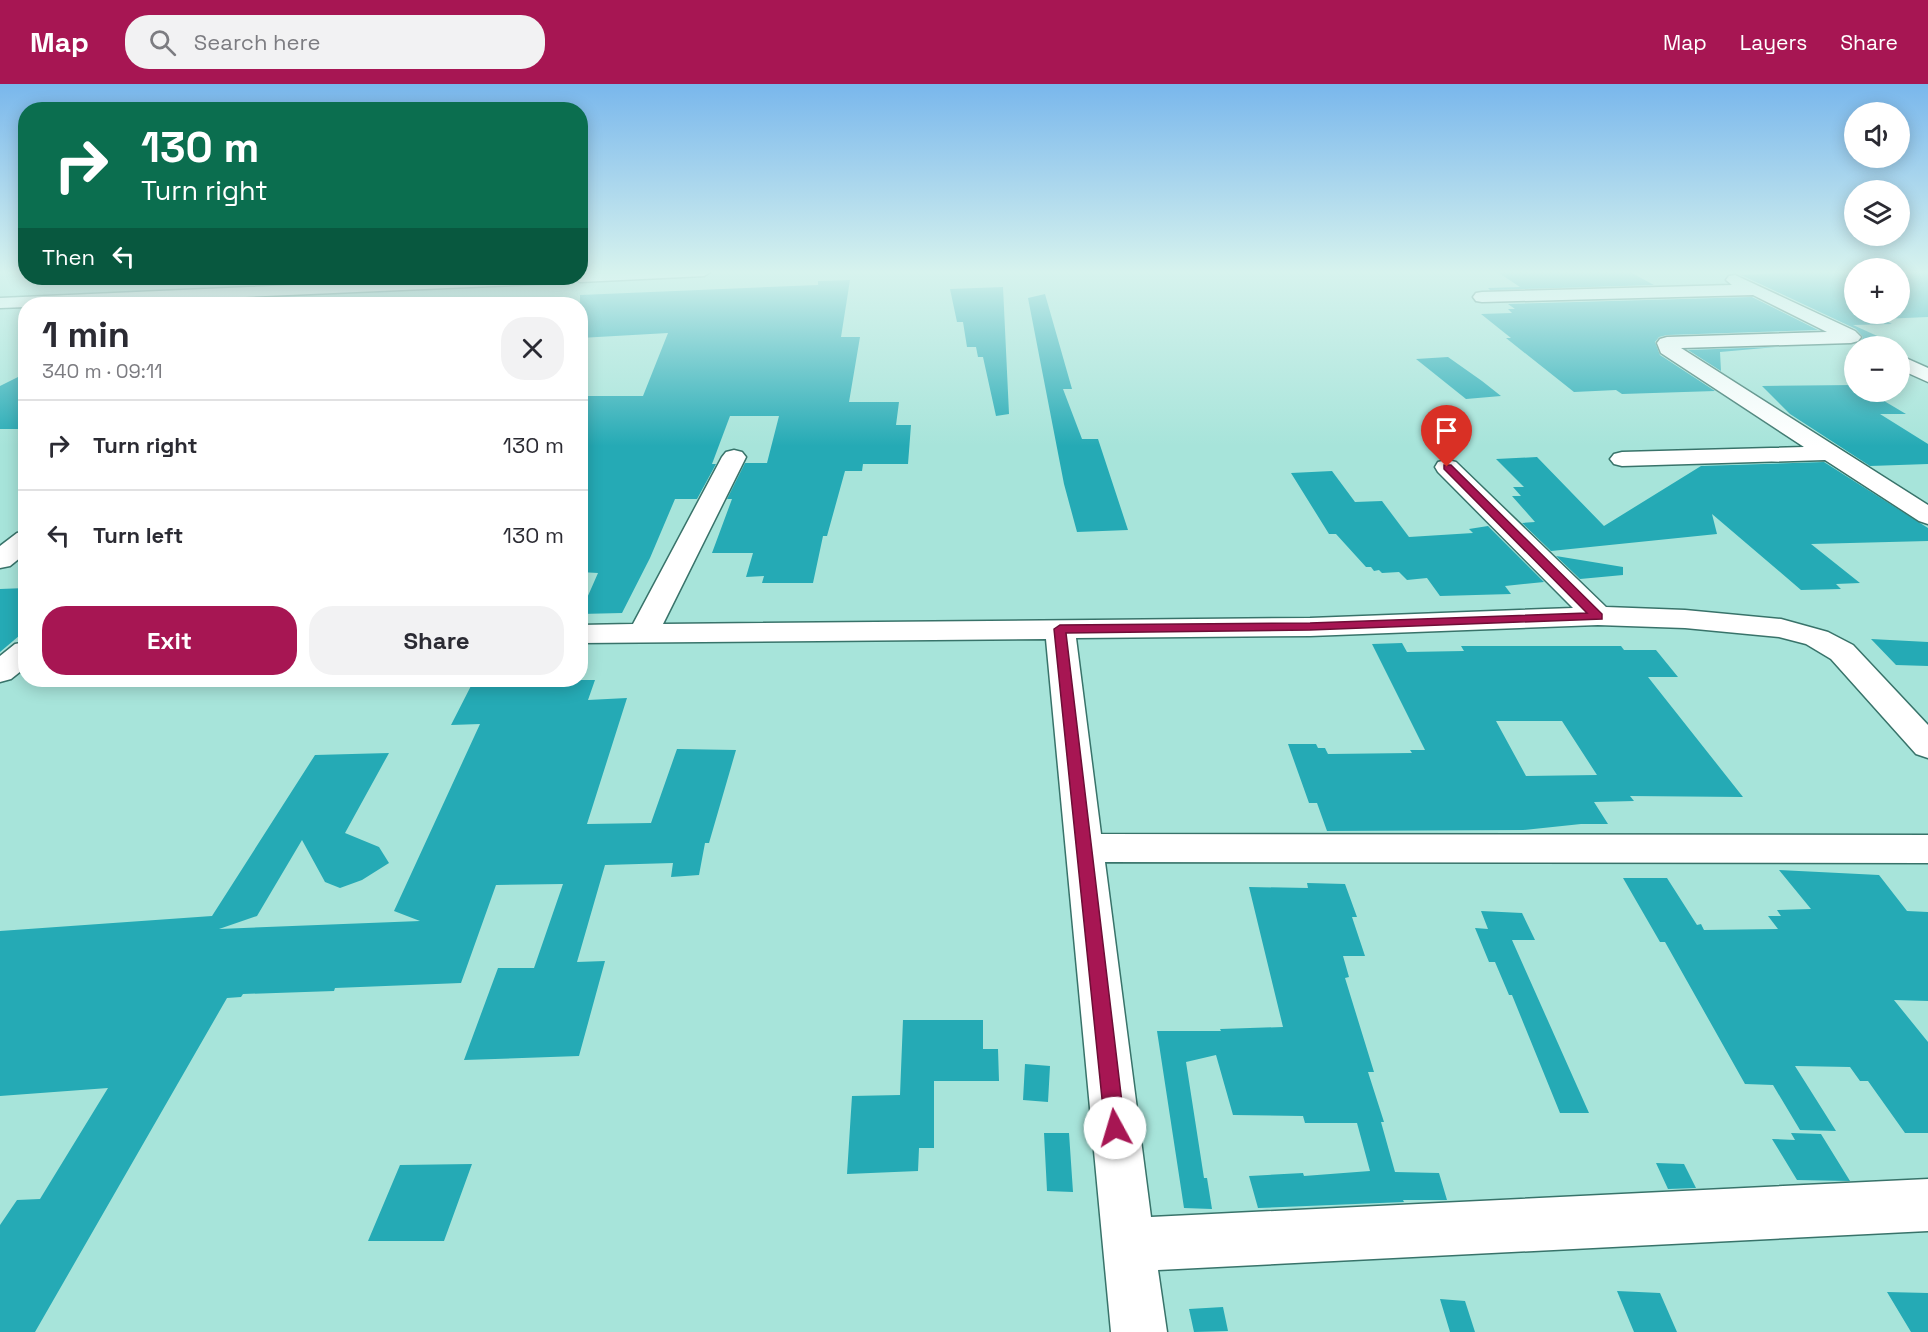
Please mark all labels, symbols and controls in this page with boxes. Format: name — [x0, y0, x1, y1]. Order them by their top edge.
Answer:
search box — [125, 15, 545, 69]
text: Map — [30, 24, 89, 60]
icon: search — [146, 26, 179, 59]
text: Search here — [194, 28, 321, 56]
text: Map — [1663, 29, 1707, 56]
text: Layers — [1740, 29, 1807, 56]
text: Share — [1840, 29, 1898, 56]
map controls — [1844, 102, 1910, 402]
button: sound — [1844, 102, 1910, 168]
text: 130 m — [141, 121, 259, 174]
icon: right — [42, 126, 120, 204]
text: Turn right — [141, 173, 268, 208]
button: layers — [1844, 180, 1910, 246]
icon: left — [107, 240, 140, 273]
text: Then — [42, 243, 95, 271]
button: + — [1844, 258, 1910, 324]
text: 1 min — [42, 312, 130, 358]
button: close — [501, 317, 564, 380]
button: − — [1844, 336, 1910, 402]
text: 340 m · 09:11 — [42, 358, 163, 384]
pin — [1421, 405, 1472, 467]
icon: arrive — [1430, 414, 1463, 447]
icon: right — [42, 429, 75, 462]
text: Turn right — [93, 431, 198, 459]
text: 130 m — [503, 431, 564, 459]
icon: left — [42, 519, 75, 552]
text: Turn left — [93, 521, 183, 549]
text: 130 m — [503, 521, 564, 549]
button: Exit — [42, 606, 297, 675]
button: Share — [309, 606, 564, 675]
position arrow — [1083, 1096, 1147, 1160]

